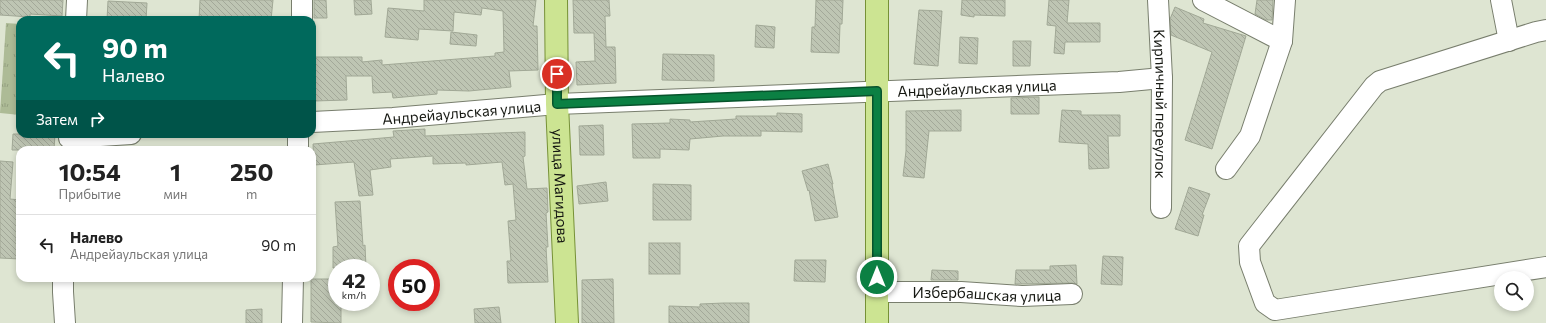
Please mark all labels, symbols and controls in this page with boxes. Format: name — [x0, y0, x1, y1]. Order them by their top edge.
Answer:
street label: Кирпичный переулок — [1151, 29, 1171, 179]
text: 90 m — [102, 30, 168, 64]
icon: left — [36, 32, 88, 84]
pin — [540, 57, 574, 91]
icon: arrive — [546, 63, 568, 85]
text: Налево — [102, 64, 165, 86]
street label: Андрейаульская улица — [897, 75, 1057, 100]
street label: Андрейаульская улица — [382, 96, 542, 128]
icon: right — [86, 108, 108, 130]
text: Затем — [36, 110, 78, 128]
street label: улица Магидова — [549, 128, 572, 244]
text: 10:54 — [59, 157, 121, 186]
text: 1 — [170, 157, 181, 186]
text: 250 — [230, 157, 274, 186]
text: Прибытие — [58, 186, 121, 202]
text: мин — [163, 186, 188, 202]
text: m — [246, 186, 257, 202]
text: Налево — [70, 228, 123, 246]
icon: left — [36, 234, 58, 256]
text: 90 m — [261, 236, 296, 254]
text: Андрейаульская улица — [70, 246, 208, 262]
position arrow — [856, 256, 898, 298]
speed limit sign: 50 — [388, 259, 440, 311]
text: 42 — [342, 268, 366, 292]
map controls — [1494, 271, 1534, 311]
button: search — [1494, 271, 1534, 311]
street label: Избербашская улица — [913, 283, 1062, 305]
text: km/h — [342, 289, 366, 301]

